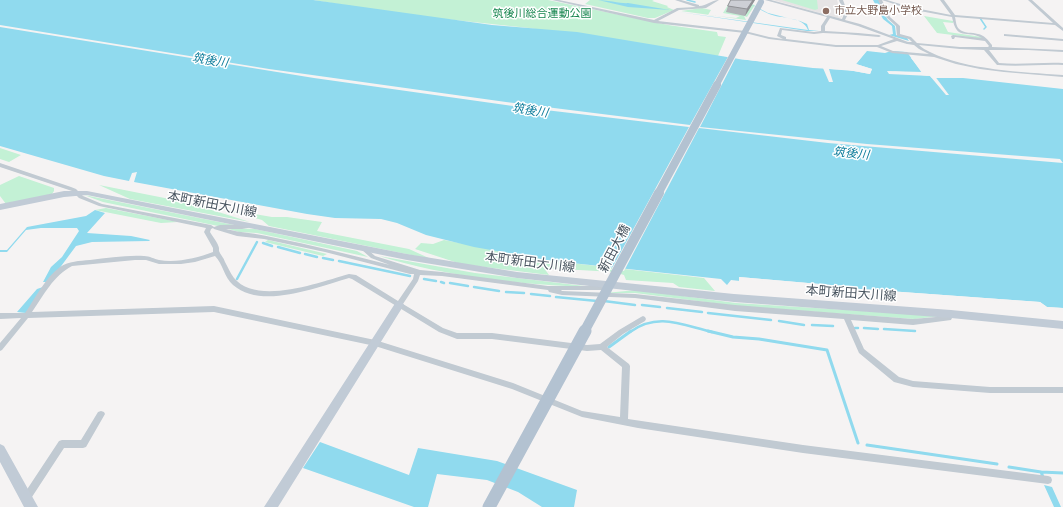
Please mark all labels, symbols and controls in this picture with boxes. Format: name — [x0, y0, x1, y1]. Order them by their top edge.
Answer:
place label: 市立大野島小学校 — [834, 4, 922, 18]
marker: 市立大野島小学校 — [821, 6, 831, 16]
park label: 筑後川総合運動公園 — [493, 7, 591, 21]
water label: 筑後川 — [191, 51, 229, 71]
water label: 筑後川 — [511, 101, 549, 121]
water label: 筑後川 — [832, 145, 870, 163]
street label: 本町新田大川線 — [166, 189, 258, 221]
street label: 新田大橋 — [596, 222, 634, 276]
street label: 本町新田大川線 — [484, 250, 576, 276]
street label: 本町新田大川線 — [805, 283, 897, 305]

